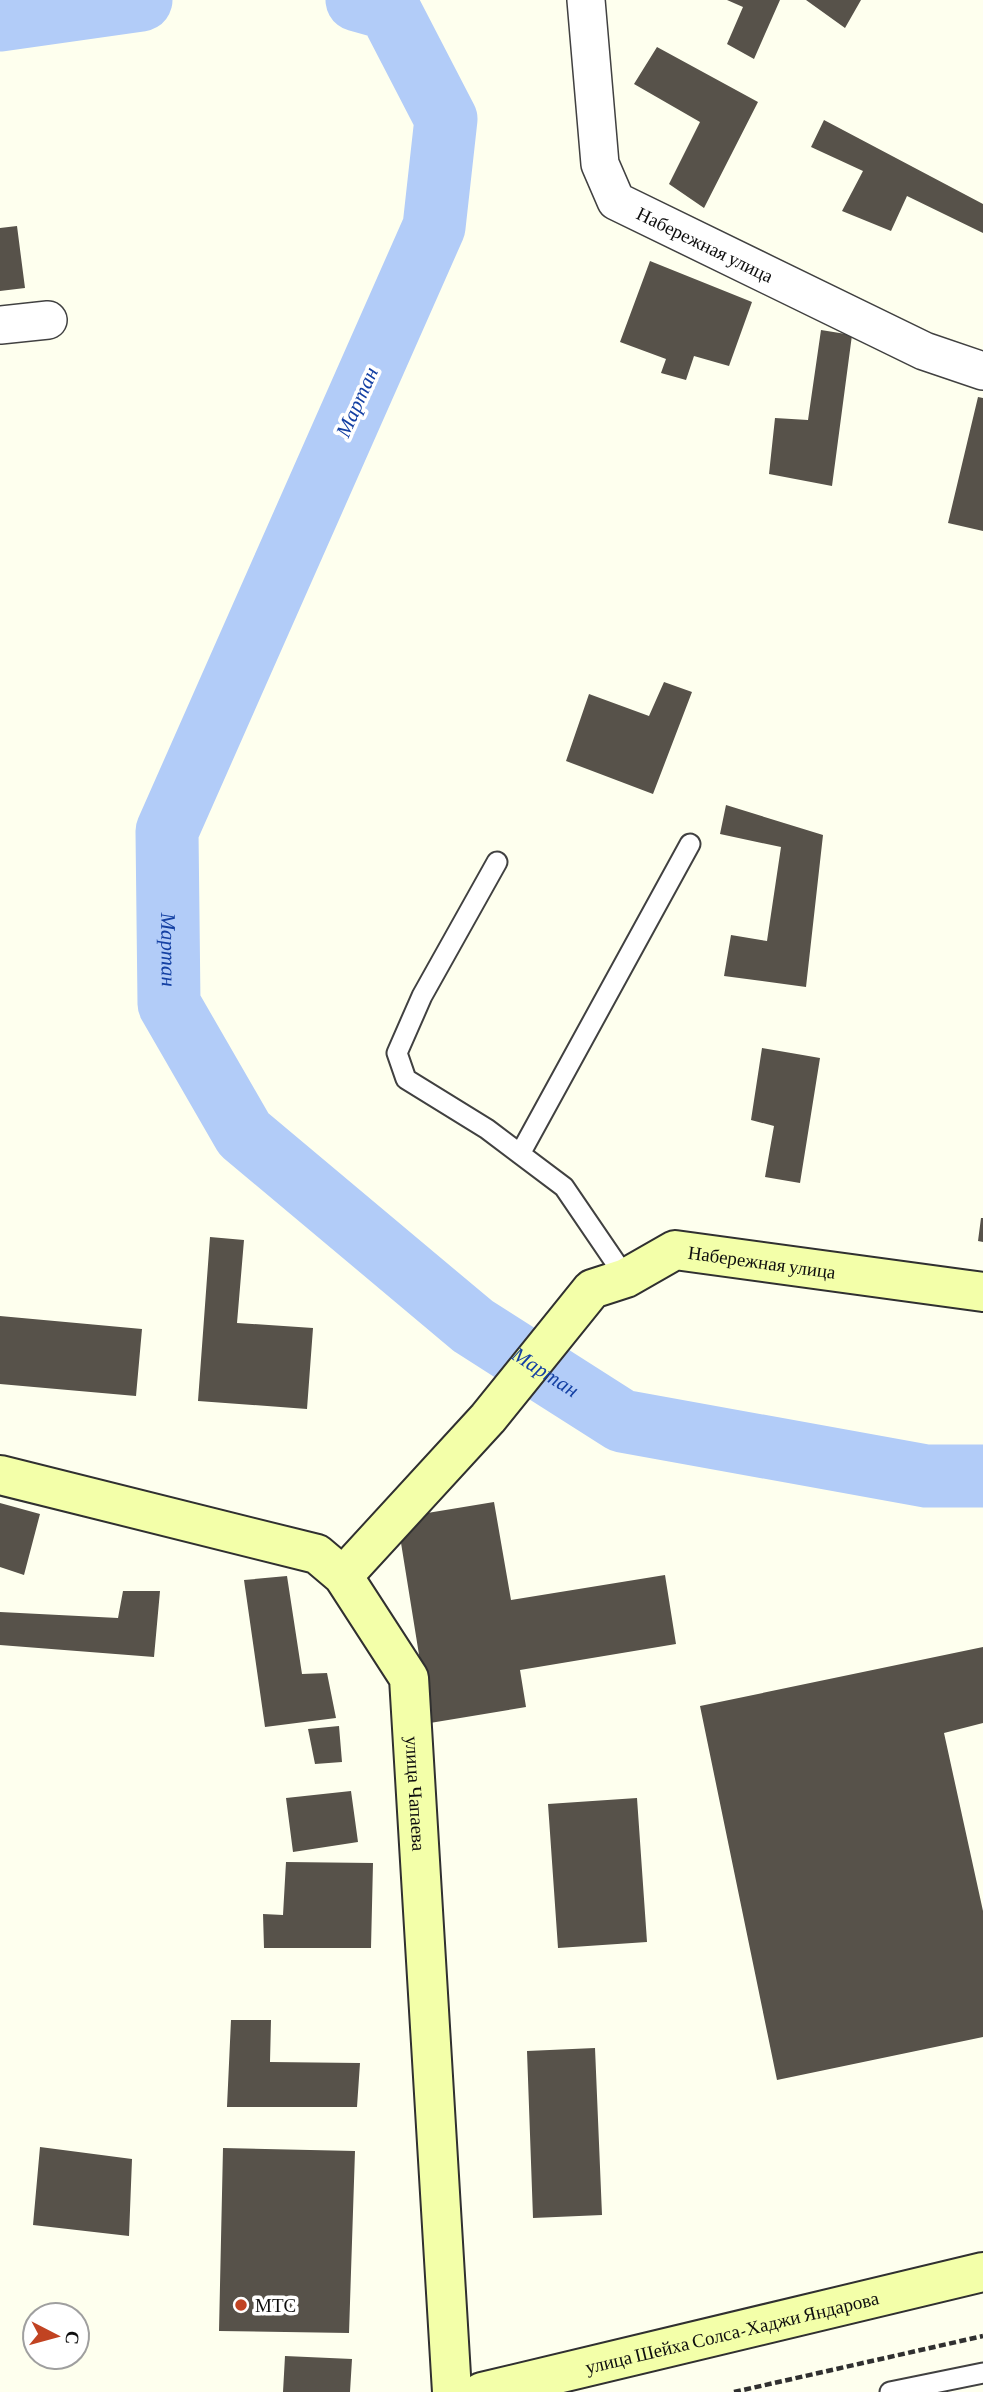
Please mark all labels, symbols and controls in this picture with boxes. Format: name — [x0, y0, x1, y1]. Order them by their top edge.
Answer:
street label: Набережная улица — [633, 203, 777, 287]
water label: Мартан — [331, 363, 383, 442]
water label: Мартан — [156, 912, 181, 987]
street label: Набережная улица — [687, 1242, 838, 1283]
water label: Мартан — [507, 1342, 583, 1402]
street label: улица Чапаева — [402, 1735, 429, 1852]
street label: улица Шейха Солса-Хаджи Яндарова — [583, 2287, 881, 2378]
place label: МТС — [255, 2295, 296, 2316]
marker: МТС — [233, 2297, 249, 2313]
north arrow — [21, 2301, 91, 2371]
text: С — [61, 2330, 84, 2346]

